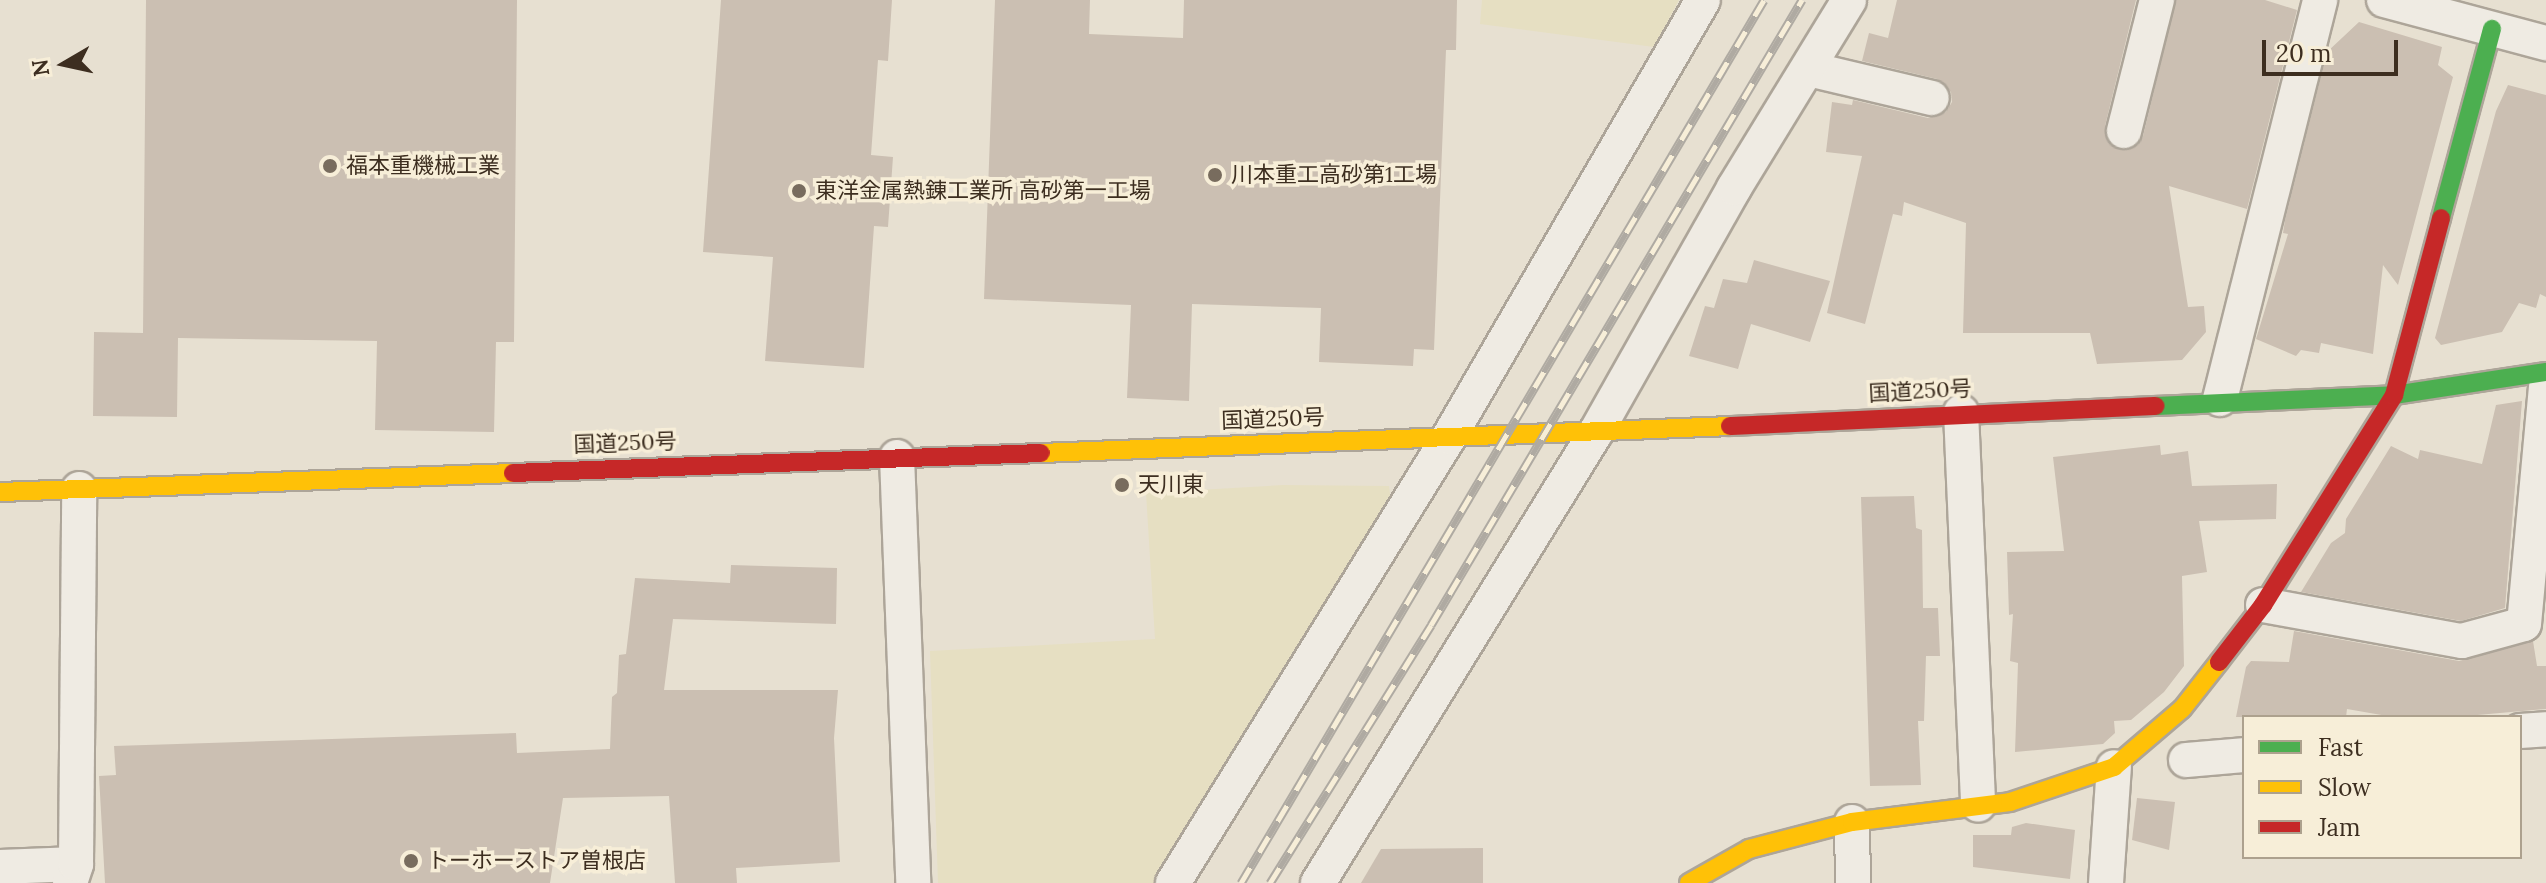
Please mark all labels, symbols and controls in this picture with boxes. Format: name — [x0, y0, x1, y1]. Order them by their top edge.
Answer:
north arrow — [24, 24, 104, 104]
scale bar — [2266, 24, 2402, 74]
text: 20 m — [2276, 38, 2332, 69]
text: N — [25, 57, 55, 78]
place label: 福本重機械工業 — [346, 153, 500, 179]
marker: 福本重機械工業 — [321, 157, 339, 175]
place label: 川本重工高砂第1工場 — [1231, 162, 1437, 188]
marker: 川本重工高砂第1工場 — [1206, 166, 1224, 184]
place label: 東洋金属熱錬工業所 高砂第一工場 — [815, 178, 1151, 204]
marker: 東洋金属熱錬工業所 高砂第一工場 — [790, 182, 808, 200]
street label: 国道250号 — [1868, 375, 1972, 407]
street label: 国道250号 — [1221, 404, 1325, 434]
street label: 国道250号 — [573, 428, 677, 458]
place label: 天川東 — [1138, 472, 1204, 498]
marker: 天川東 — [1113, 476, 1131, 494]
legend — [2242, 715, 2522, 859]
text: Fast — [2318, 732, 2363, 763]
text: Slow — [2318, 772, 2371, 803]
text: Jam — [2318, 812, 2360, 843]
place label: トーホーストア曽根店 — [427, 848, 647, 874]
marker: トーホーストア曽根店 — [402, 852, 420, 870]

